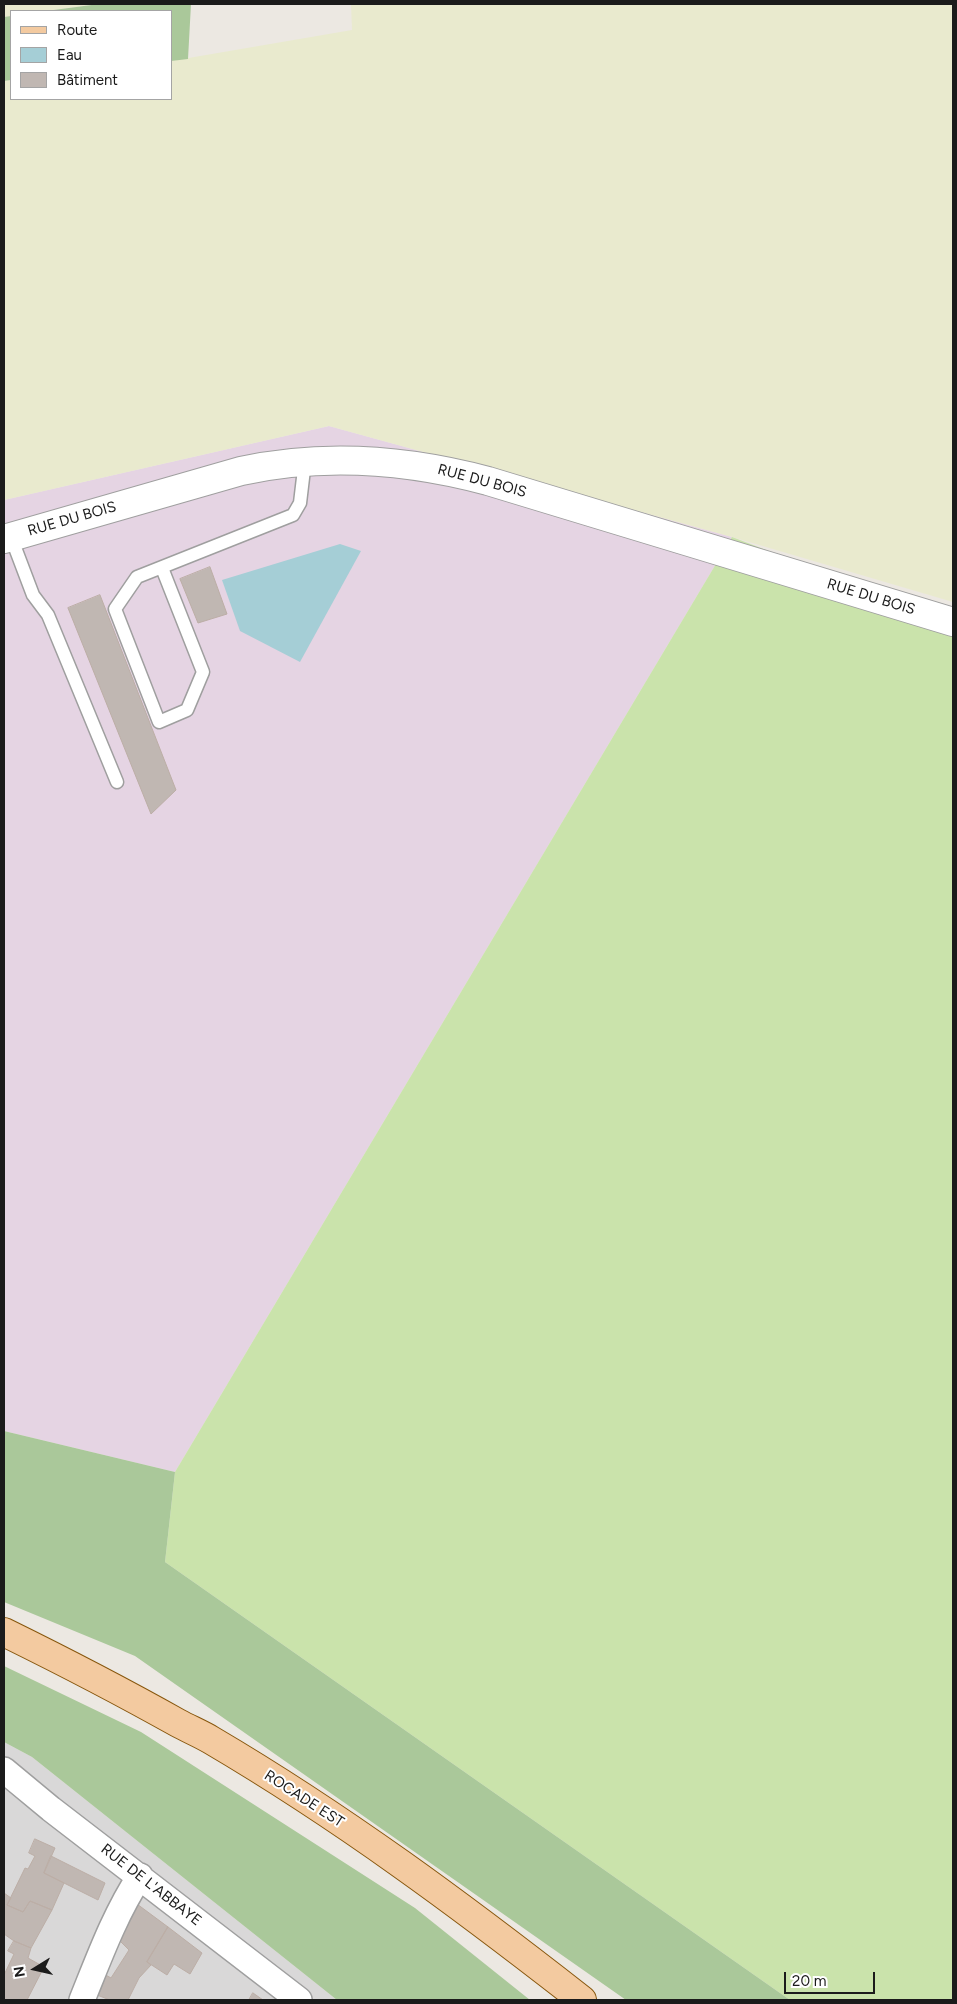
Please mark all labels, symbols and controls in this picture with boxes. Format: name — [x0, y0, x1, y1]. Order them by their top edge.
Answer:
legend — [10, 10, 172, 100]
text: Route — [57, 21, 97, 39]
text: Eau — [57, 46, 82, 64]
text: Bâtiment — [57, 71, 118, 89]
street label: RUE DU BOIS — [436, 460, 528, 502]
street label: RUE DU BOIS — [26, 498, 118, 540]
street label: RUE DU BOIS — [825, 575, 917, 619]
street label: ROCADE EST — [261, 1767, 347, 1831]
street label: RUE DE L'ABBAYE — [97, 1840, 205, 1930]
north arrow — [10, 1944, 60, 1994]
scale bar — [787, 1962, 878, 1994]
text: N — [10, 1965, 29, 1979]
text: 20 m — [792, 1972, 826, 1990]

